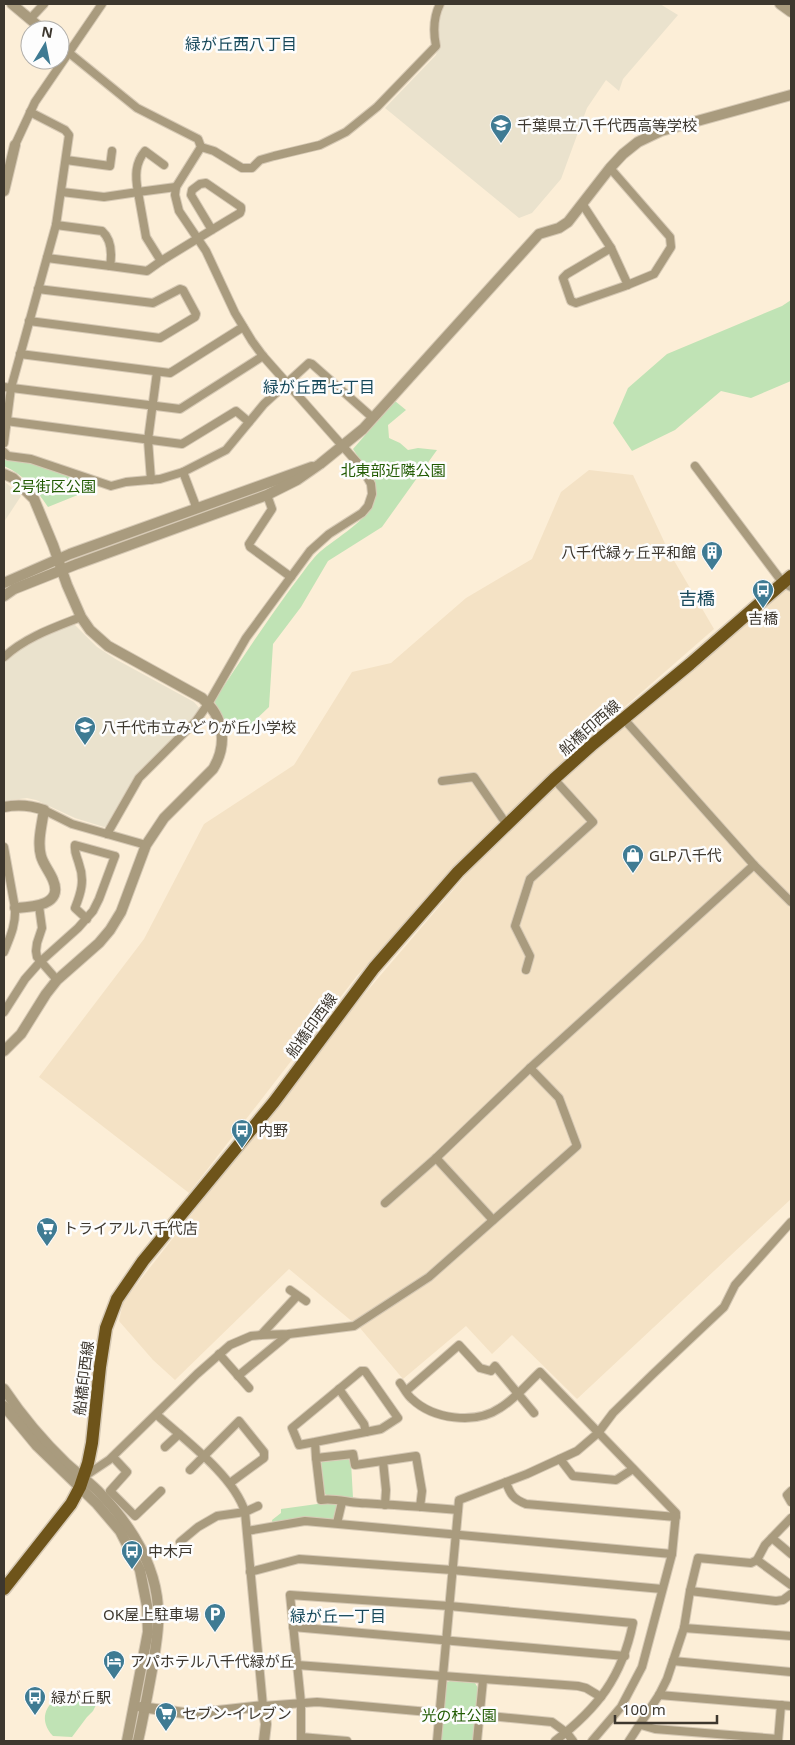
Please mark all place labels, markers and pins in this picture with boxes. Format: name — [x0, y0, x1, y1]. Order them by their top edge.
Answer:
school or university icon: 千葉県立八千代西高等学校 — [489, 113, 513, 144]
place label: 千葉県立八千代西高等学校 — [517, 115, 697, 135]
building icon: 八千代緑ヶ丘平和館 — [700, 540, 724, 571]
place label: 八千代緑ヶ丘平和館 — [561, 542, 696, 562]
bus stop icon: 吉橋 — [751, 578, 775, 609]
place label: 吉橋 — [748, 608, 778, 628]
school or university icon: 八千代市立みどりが丘小学校 — [73, 715, 97, 746]
place label: 八千代市立みどりが丘小学校 — [101, 717, 296, 737]
shop icon: GLP八千代 — [621, 843, 645, 874]
place label: GLP八千代 — [649, 845, 722, 865]
bus stop icon: 内野 — [230, 1118, 254, 1149]
place label: 内野 — [258, 1120, 288, 1140]
supermarket icon: トライアル八千代店 — [35, 1216, 59, 1247]
place label: トライアル八千代店 — [63, 1218, 198, 1238]
bus stop icon: 中木戸 — [120, 1539, 144, 1570]
place label: 中木戸 — [148, 1541, 193, 1561]
parking icon: OK屋上駐車場 — [203, 1602, 227, 1633]
place label: OK屋上駐車場 — [103, 1604, 199, 1624]
hotel icon: アパホテル八千代緑が丘 — [102, 1649, 126, 1680]
place label: アパホテル八千代緑が丘 — [130, 1651, 295, 1671]
bus stop icon: 緑が丘駅 — [23, 1685, 47, 1716]
place label: 緑が丘駅 — [51, 1687, 111, 1707]
supermarket icon: セブン-イレブン — [154, 1701, 178, 1732]
place label: セブン-イレブン — [182, 1703, 292, 1723]

